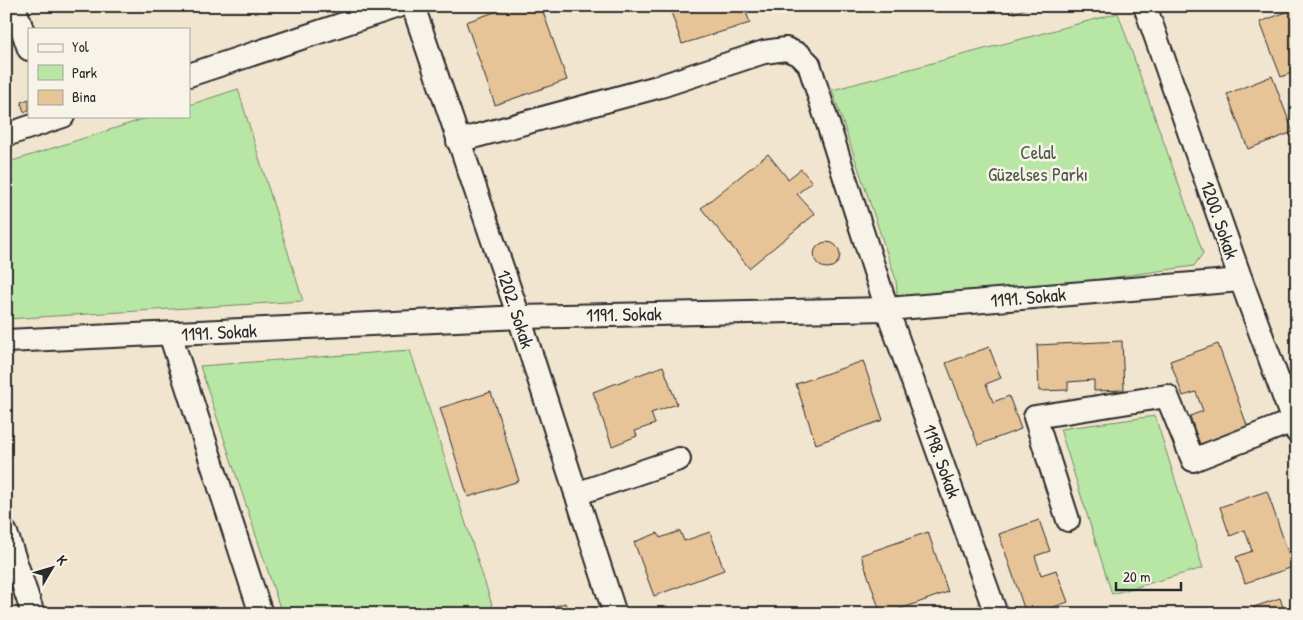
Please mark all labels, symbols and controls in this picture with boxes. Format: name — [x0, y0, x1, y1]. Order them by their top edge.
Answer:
legend — [28, 28, 190, 118]
text: Yol — [72, 36, 89, 57]
text: Park — [72, 62, 97, 83]
text: Bina — [72, 86, 96, 107]
park label: Celal Güzelses Parkı — [988, 139, 1088, 187]
street label: 1200. Sokak — [1195, 178, 1245, 263]
street label: 1202. Sokak — [491, 266, 541, 352]
street label: 1191. Sokak — [989, 281, 1067, 313]
street label: 1191. Sokak — [586, 300, 662, 328]
street label: 1191. Sokak — [181, 317, 258, 347]
street label: 1198. Sokak — [917, 420, 967, 502]
north arrow — [28, 542, 78, 592]
text: K — [53, 551, 73, 569]
scale bar — [1116, 560, 1180, 592]
text: 20 m — [1123, 566, 1150, 587]

